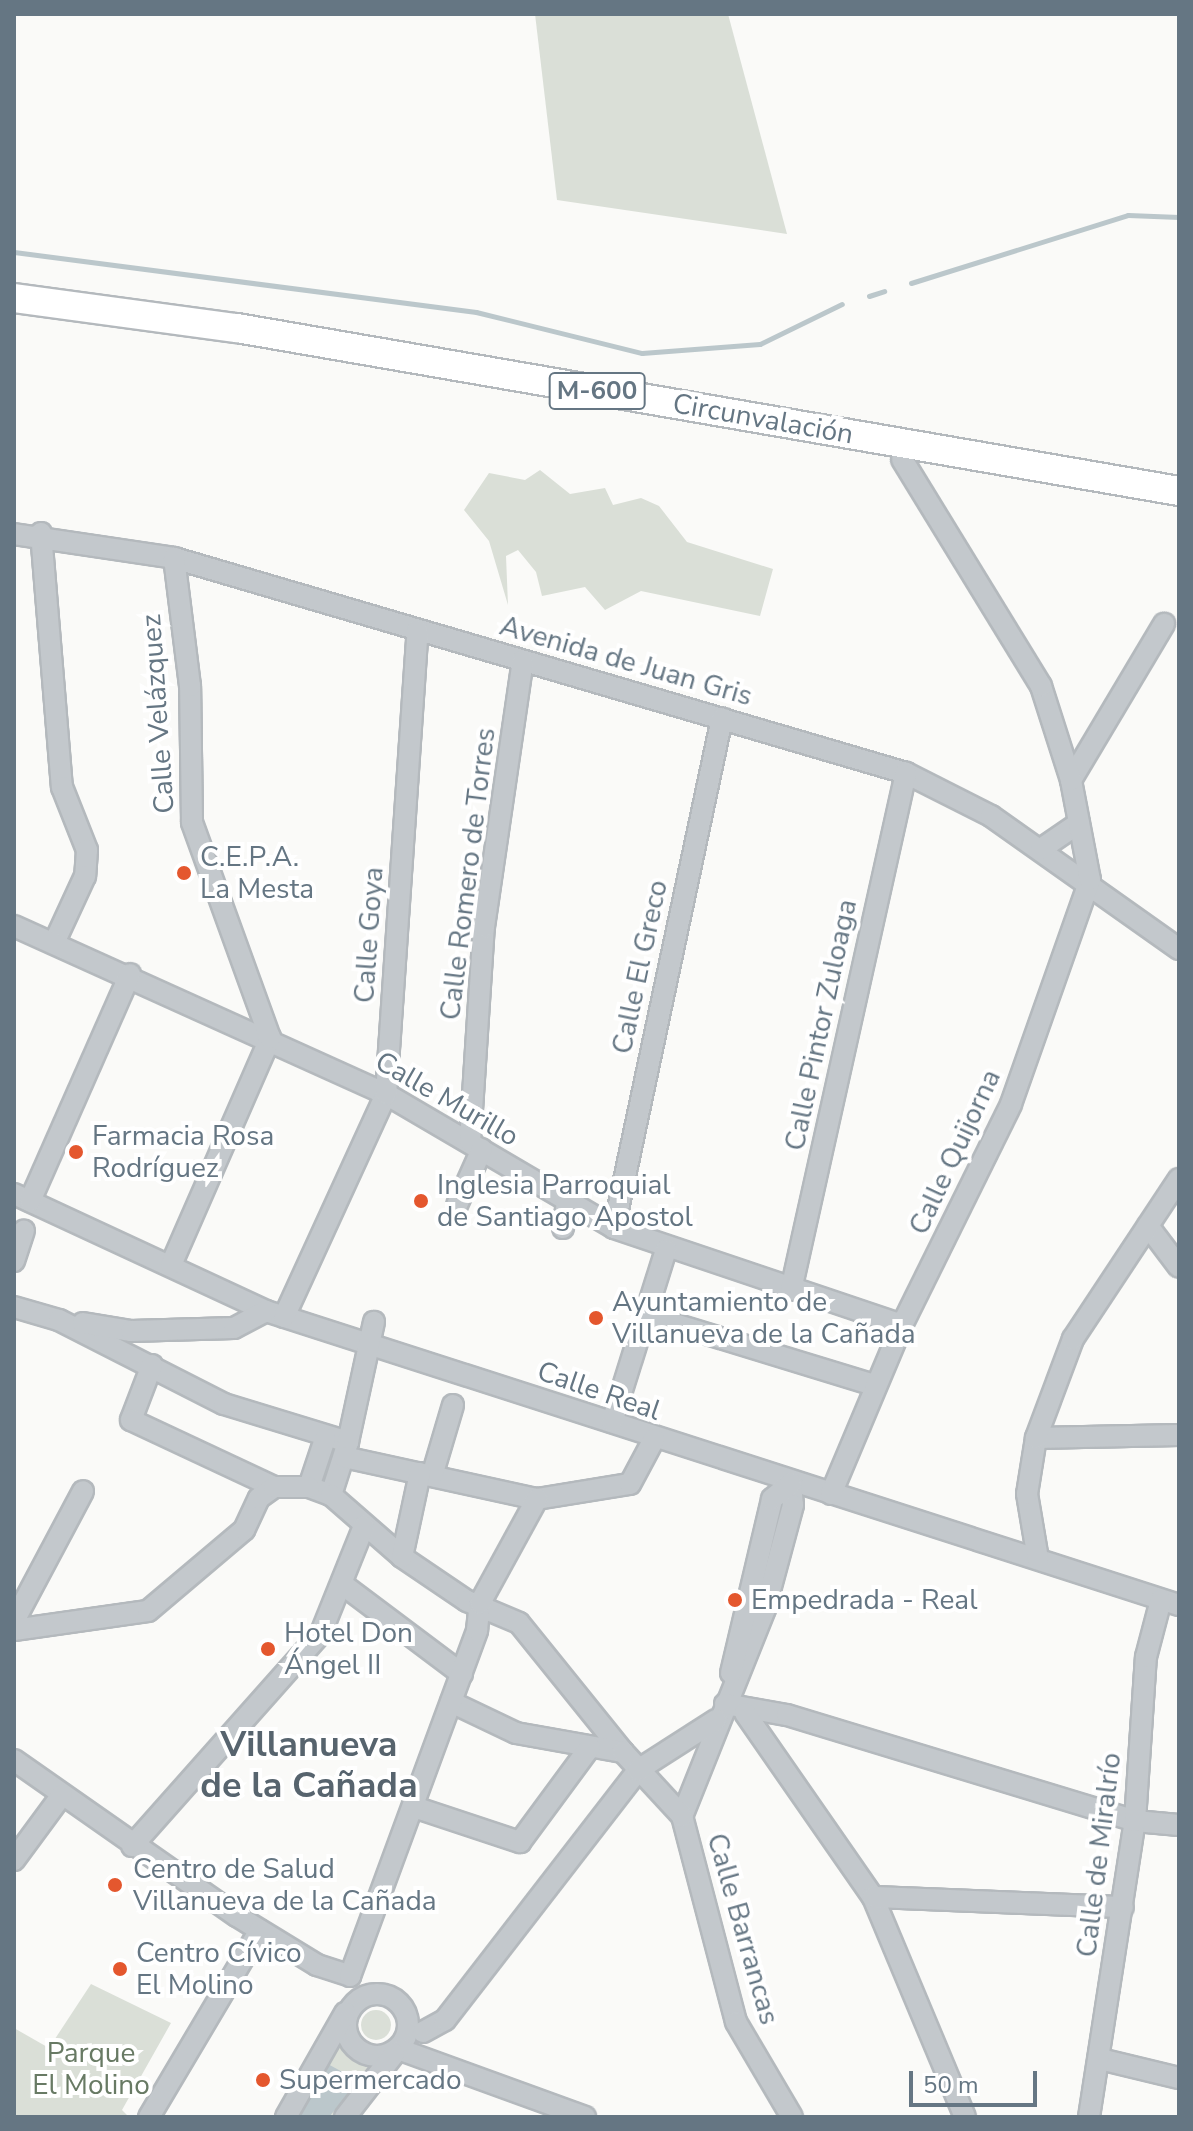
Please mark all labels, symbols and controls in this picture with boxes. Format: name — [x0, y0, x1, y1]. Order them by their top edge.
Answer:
road number: M-600 — [547, 369, 647, 413]
street label: Circunvalación — [670, 387, 856, 451]
street label: Avenida de Juan Gris — [496, 609, 756, 713]
street label: Calle Velázquez — [134, 613, 182, 815]
street label: Calle Romero de Torres — [433, 726, 503, 1022]
place label: C.E.P.A. La Mesta — [200, 840, 314, 906]
marker: C.E.P.A. La Mesta — [175, 864, 193, 882]
street label: Calle Goya — [347, 866, 391, 1004]
street label: Calle El Greco — [605, 877, 675, 1057]
street label: Calle Pintor Zuloaga — [778, 896, 864, 1154]
street label: Calle Murillo — [369, 1044, 525, 1154]
street label: Calle Quijorna — [902, 1064, 1008, 1240]
place label: Farmacia Rosa Rodríguez — [92, 1119, 274, 1185]
marker: Farmacia Rosa Rodríguez — [67, 1143, 85, 1161]
place label: Inglesia Parroquial de Santiago Apostol — [437, 1168, 693, 1234]
marker: Inglesia Parroquial de Santiago Apostol — [412, 1192, 430, 1210]
place label: Ayuntamiento de Villanueva de la Cañada — [612, 1285, 916, 1351]
marker: Ayuntamiento de Villanueva de la Cañada — [587, 1309, 605, 1327]
street label: Calle Real — [533, 1354, 665, 1428]
place label: Empedrada - Real — [751, 1583, 977, 1617]
marker: Empedrada - Real — [726, 1591, 744, 1609]
place label: Hotel Don Ángel II — [284, 1616, 413, 1682]
marker: Hotel Don Ángel II — [259, 1640, 277, 1658]
district label: Villanueva de la Cañada — [200, 1722, 418, 1807]
street label: Calle de Miralrío — [1070, 1751, 1128, 1959]
street label: Calle Barrancas — [700, 1830, 786, 2028]
place label: Centro de Salud Villanueva de la Cañada — [133, 1852, 437, 1918]
marker: Centro de Salud Villanueva de la Cañada — [104, 1874, 126, 1896]
place label: Centro Cívico El Molino — [136, 1936, 302, 2002]
marker: Centro Cívico El Molino — [111, 1960, 129, 1978]
park label: Parque El Molino — [32, 2036, 150, 2102]
scale bar — [913, 2055, 1041, 2105]
place label: Supermercado — [279, 2063, 461, 2097]
text: 50 m — [923, 2069, 979, 2101]
marker: Supermercado — [254, 2071, 272, 2089]

